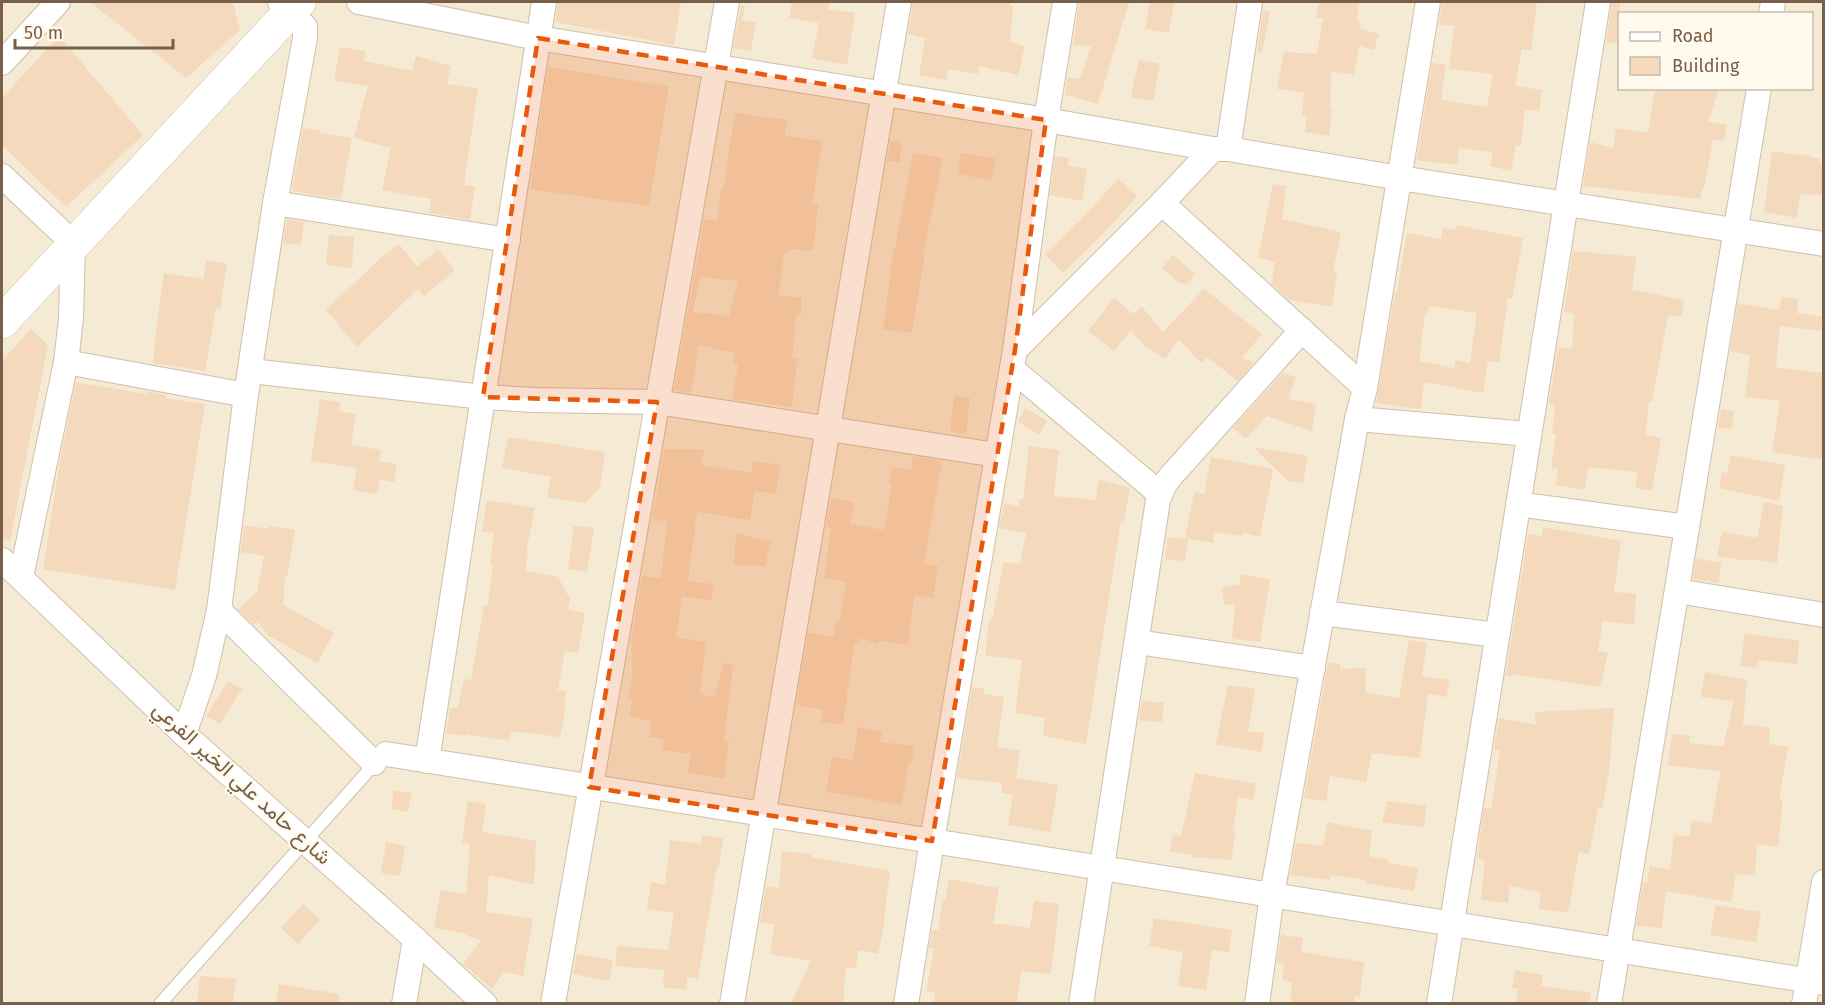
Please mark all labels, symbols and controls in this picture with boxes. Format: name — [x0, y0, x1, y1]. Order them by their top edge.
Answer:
scale bar — [15, 12, 172, 50]
legend — [1618, 12, 1813, 90]
text: 50 m — [24, 22, 63, 44]
text: Road — [1672, 25, 1714, 47]
text: Building — [1672, 55, 1740, 77]
street label: شارع حامد علي الخير الفرعي — [145, 696, 337, 873]

